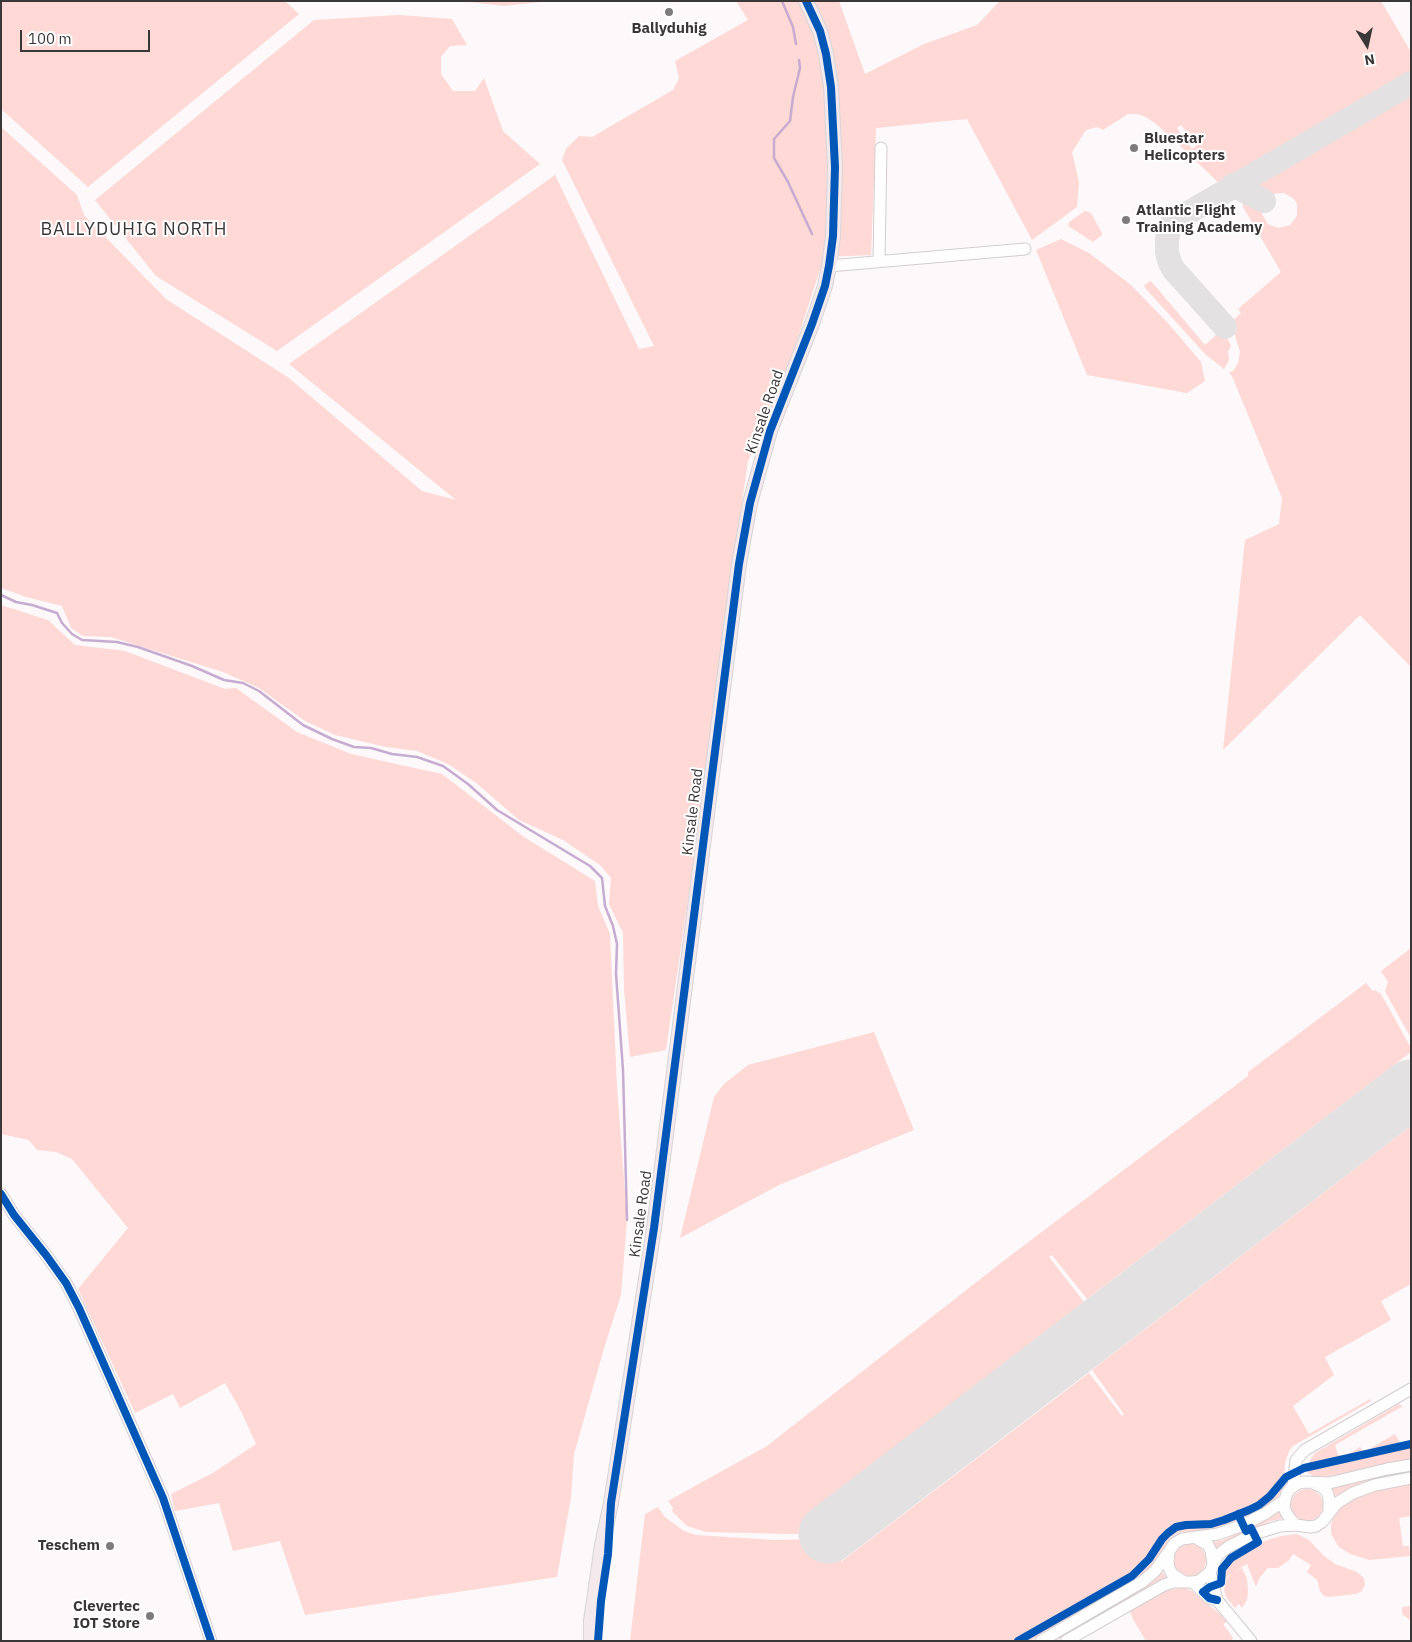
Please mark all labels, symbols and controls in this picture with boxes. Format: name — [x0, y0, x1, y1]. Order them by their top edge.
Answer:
marker: Ballyduhig — [663, 6, 675, 18]
scale bar — [22, 20, 152, 52]
place label: Ballyduhig — [632, 20, 706, 38]
north arrow — [1342, 20, 1392, 70]
text: 100 m — [28, 29, 72, 48]
text: N — [1363, 50, 1376, 70]
place label: Bluestar Helicopters — [1144, 130, 1225, 165]
marker: Bluestar Helicopters — [1128, 142, 1140, 154]
place label: Atlantic Flight Training Academy — [1136, 202, 1262, 237]
marker: Atlantic Flight Training Academy — [1120, 214, 1132, 226]
district label: BALLYDUHIG NORTH — [38, 219, 230, 241]
street label: Kinsale Road — [742, 368, 788, 456]
street label: Kinsale Road — [679, 768, 707, 856]
street label: Kinsale Road — [626, 1169, 656, 1259]
place label: Teschem — [38, 1537, 100, 1555]
marker: Teschem — [104, 1540, 116, 1552]
place label: Clevertec IOT Store — [73, 1598, 140, 1633]
marker: Clevertec IOT Store — [144, 1610, 156, 1622]

